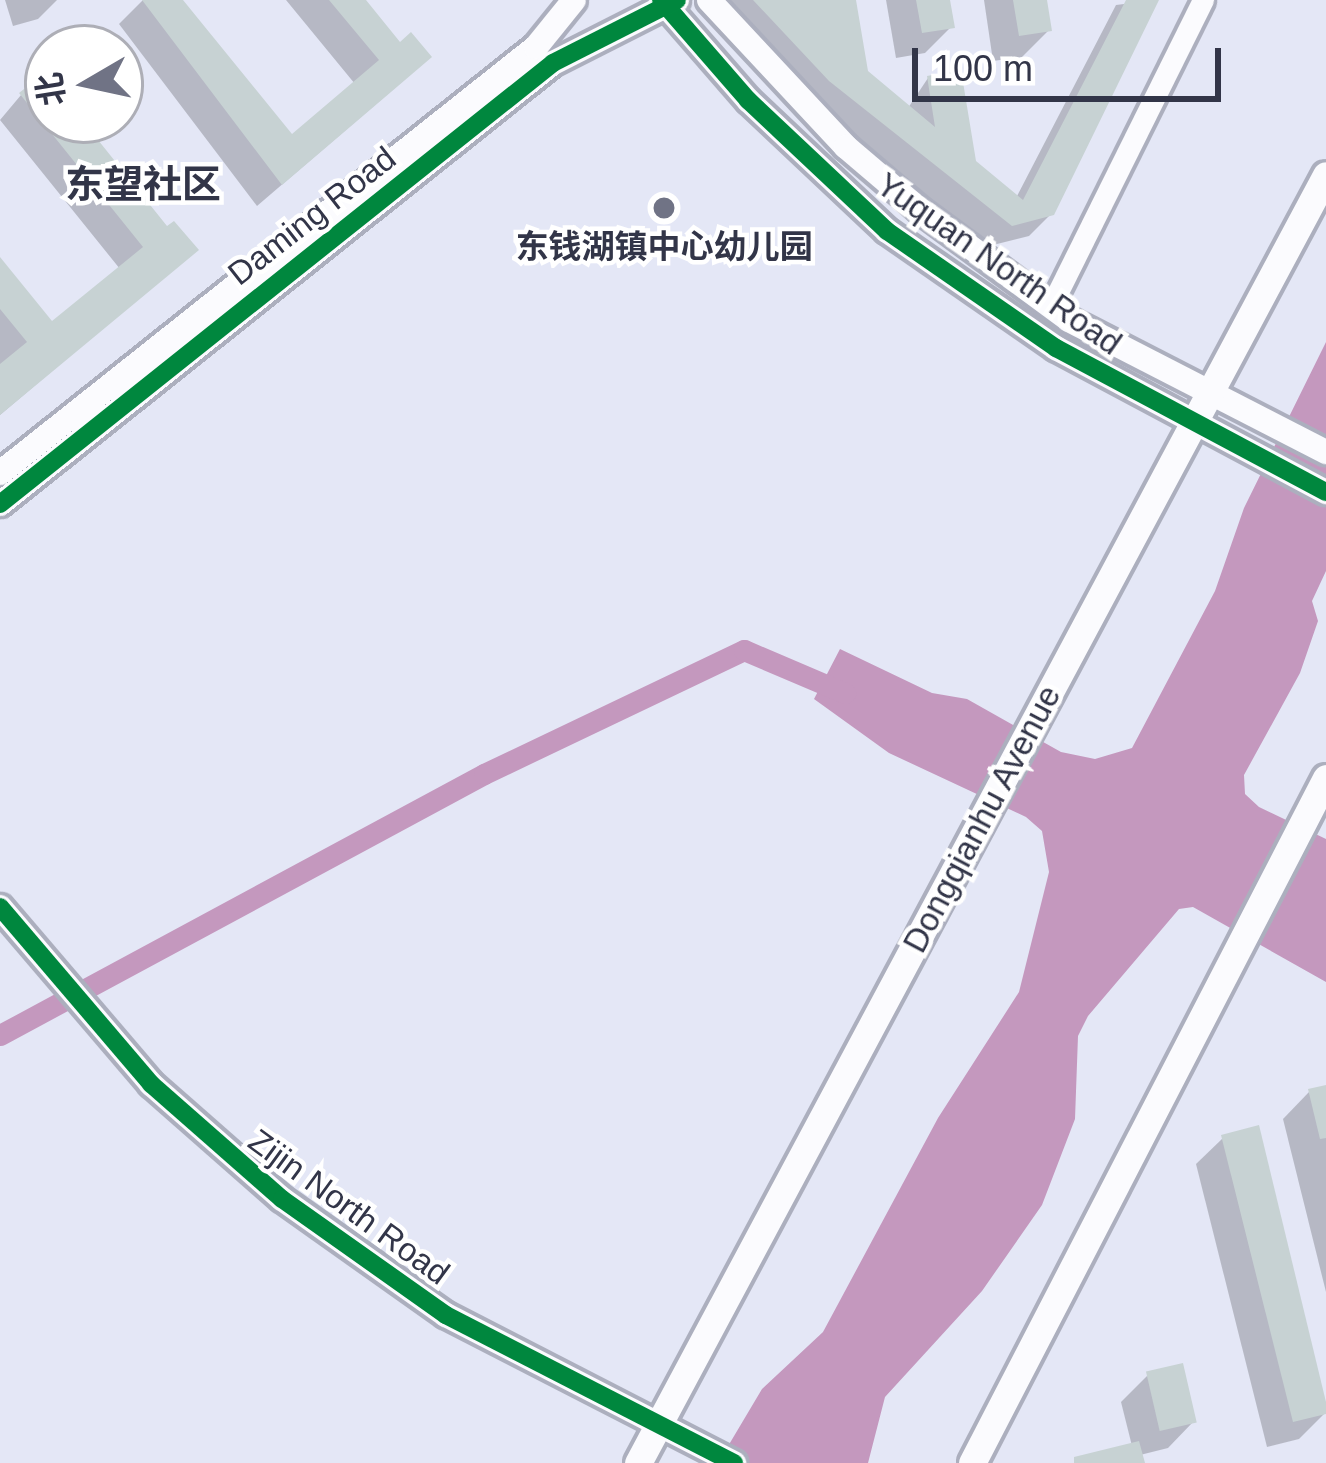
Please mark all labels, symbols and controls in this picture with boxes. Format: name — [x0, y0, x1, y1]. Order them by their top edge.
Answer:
north arrow — [24, 24, 144, 144]
scale bar — [918, 24, 1227, 98]
text: 100 m — [933, 48, 1033, 89]
text: 北 — [30, 70, 72, 108]
street label: Daming Road — [220, 138, 404, 294]
district label: 东望社区 — [65, 162, 221, 208]
street label: Yuquan North Road — [869, 165, 1129, 363]
marker: 东钱湖镇中心幼儿园 — [651, 195, 677, 221]
place label: 东钱湖镇中心幼儿园 — [516, 227, 812, 267]
street label: Dongqianhu Avenue — [894, 678, 1070, 960]
street label: Zijin North Road — [241, 1121, 457, 1293]

